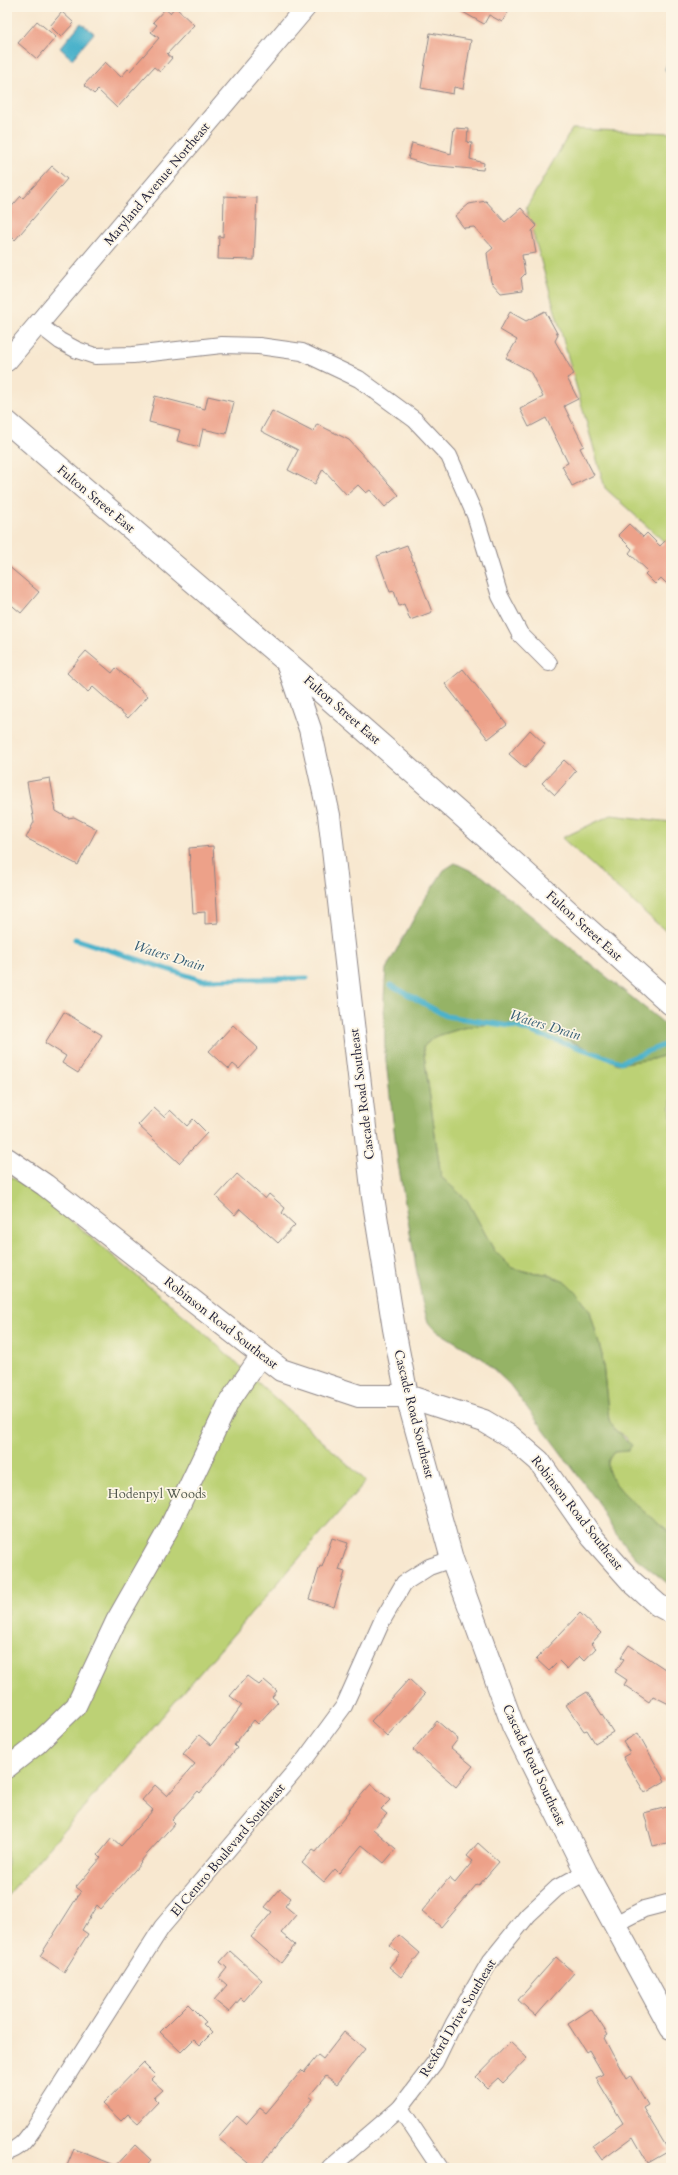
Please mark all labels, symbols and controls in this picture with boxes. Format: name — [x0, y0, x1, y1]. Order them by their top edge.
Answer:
street label: Maryland Avenue Northeast — [100, 118, 214, 250]
street label: Fulton Street East — [53, 461, 139, 537]
street label: Fulton Street East — [300, 671, 384, 749]
street label: Fulton Street East — [542, 887, 626, 965]
water label: Waters Drain — [131, 936, 207, 976]
water label: Waters Drain — [507, 1005, 583, 1045]
street label: Cascade Road Southeast — [345, 1028, 379, 1160]
street label: Robinson Road Southeast — [160, 1273, 282, 1373]
street label: Cascade Road Southeast — [389, 1348, 439, 1480]
street label: Robinson Road Southeast — [527, 1452, 627, 1574]
park label: Hodenpyl Woods — [108, 1485, 206, 1503]
street label: Cascade Road Southeast — [498, 1702, 570, 1828]
street label: El Centro Boulevard Southeast — [167, 1780, 289, 1920]
street label: Rexford Drive Southeast — [416, 1956, 500, 2080]

